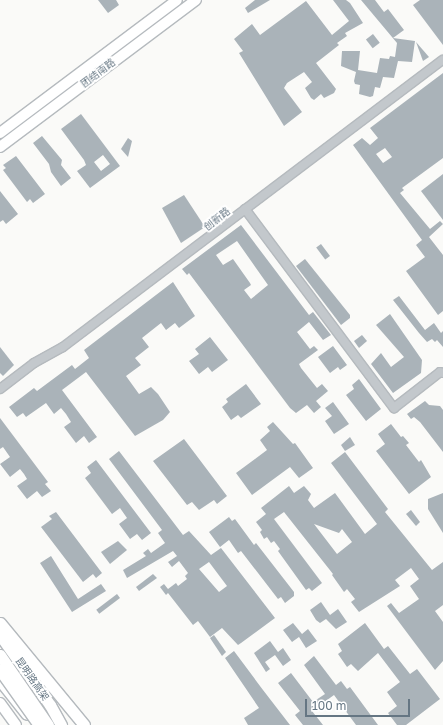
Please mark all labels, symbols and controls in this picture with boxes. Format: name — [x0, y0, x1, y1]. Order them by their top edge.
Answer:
street label: 团结南路 — [78, 56, 118, 90]
street label: 创新路 — [201, 205, 233, 233]
street label: 昆明路高架 — [13, 655, 51, 703]
scale bar — [307, 691, 412, 717]
text: 100 m — [312, 698, 346, 713]

